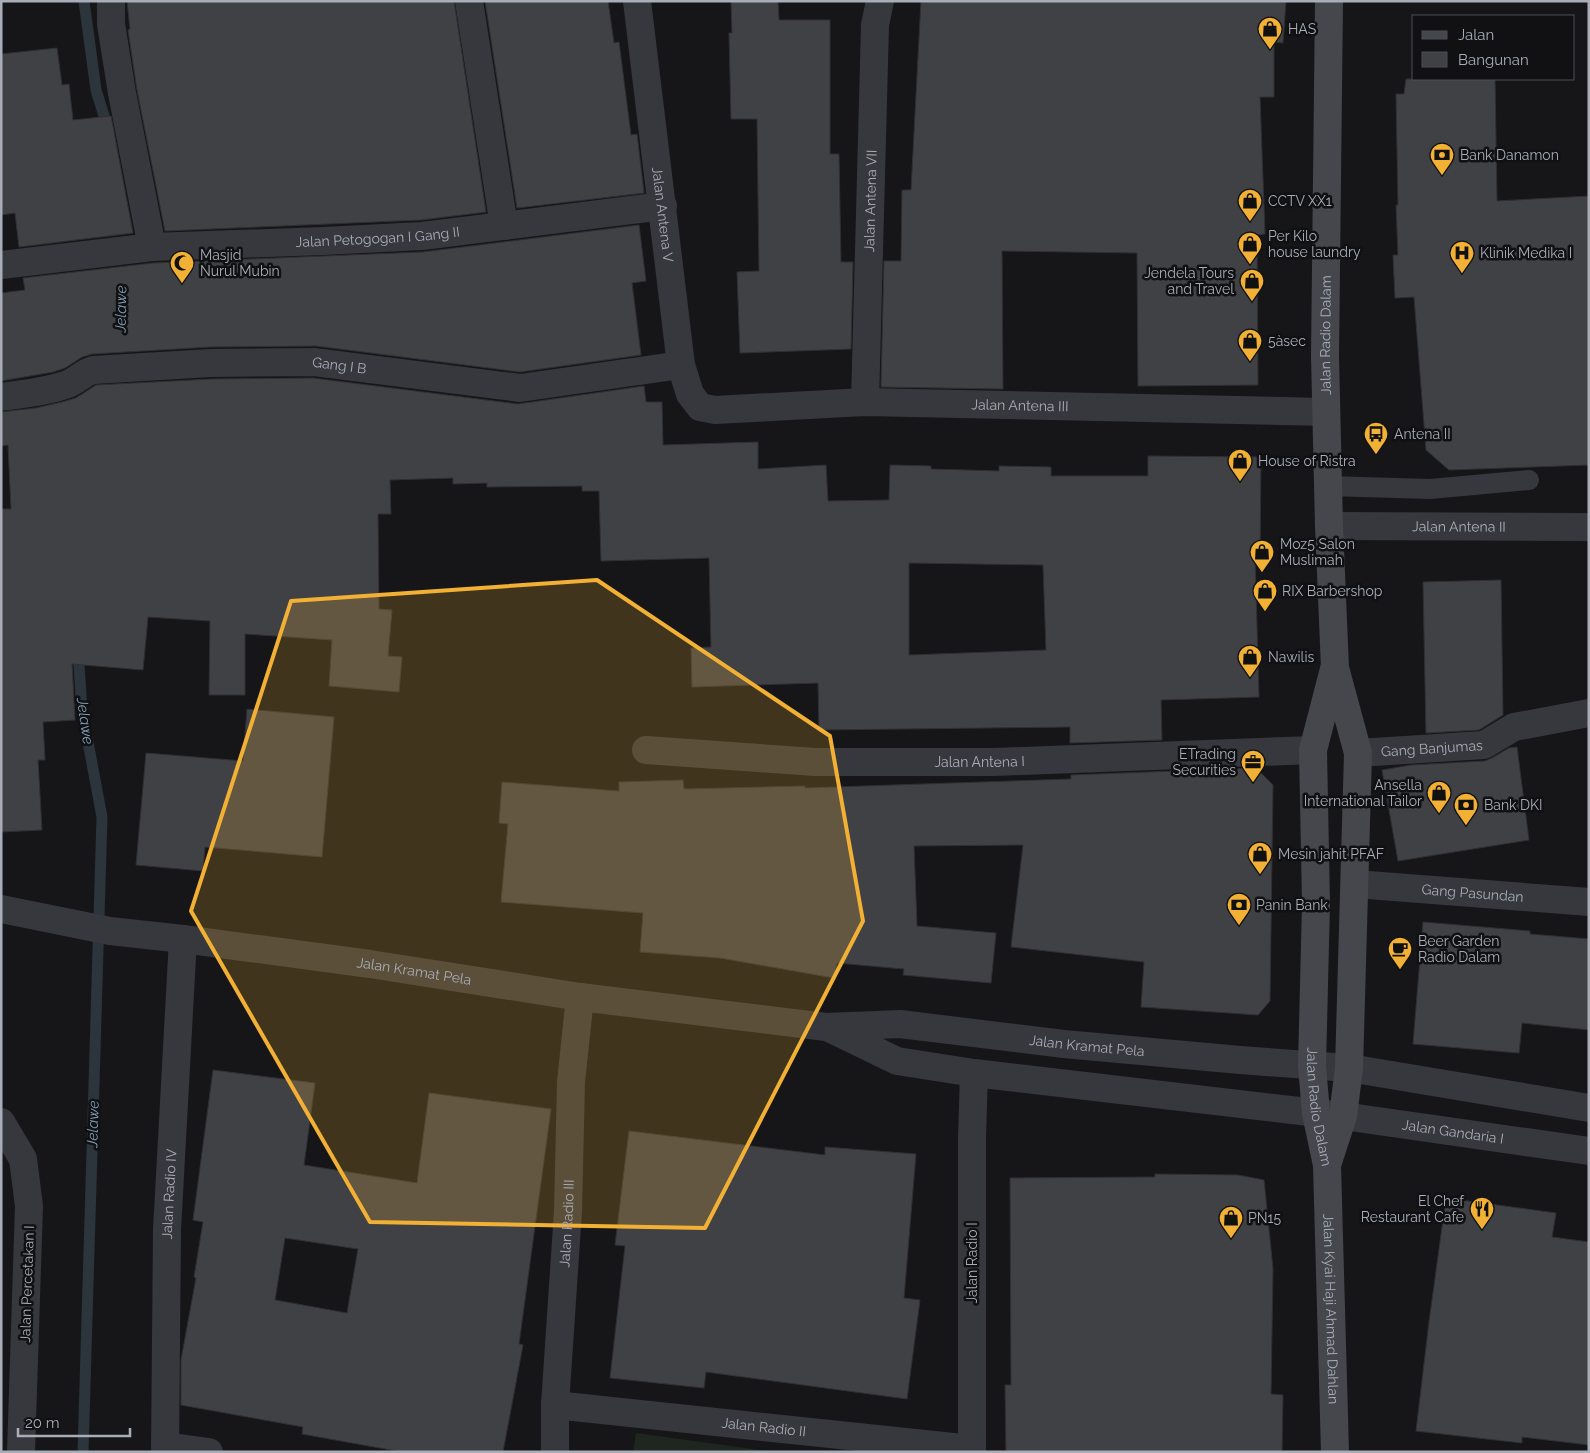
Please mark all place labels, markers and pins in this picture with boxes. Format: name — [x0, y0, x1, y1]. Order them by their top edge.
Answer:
shop icon: HAS — [1257, 16, 1283, 50]
place label: HAS — [1288, 21, 1317, 37]
bank icon: Bank Danamon — [1429, 142, 1455, 176]
place label: Bank Danamon — [1460, 147, 1559, 163]
shop icon: CCTV XX1 — [1237, 188, 1263, 222]
place label: CCTV XX1 — [1268, 193, 1332, 209]
place label: Per Kilo house laundry — [1268, 228, 1361, 260]
shop icon: Per Kilo house laundry — [1237, 231, 1263, 265]
hospital icon: Klinik Medika I — [1449, 240, 1475, 274]
place label: Klinik Medika I — [1480, 245, 1572, 261]
place label: Masjid Nurul Mubin — [200, 247, 280, 279]
mosque icon: Masjid Nurul Mubin — [169, 250, 195, 284]
place label: Jendela Tours and Travel — [1144, 265, 1234, 297]
shop icon: Jendela Tours and Travel — [1239, 268, 1265, 302]
shop icon: 5àsec — [1237, 328, 1263, 362]
place label: 5àsec — [1268, 333, 1306, 349]
bus stop icon: Antena II — [1363, 421, 1389, 455]
place label: Antena II — [1394, 426, 1451, 442]
shop icon: House of Ristra — [1227, 448, 1253, 482]
place label: House of Ristra — [1258, 453, 1356, 469]
place label: Moz5 Salon Muslimah — [1280, 536, 1355, 568]
shop icon: Moz5 Salon Muslimah — [1249, 539, 1275, 573]
shop icon: RIX Barbershop — [1252, 578, 1278, 612]
place label: RIX Barbershop — [1282, 583, 1383, 599]
shop icon: Nawilis — [1237, 644, 1263, 678]
place label: Nawilis — [1268, 649, 1314, 665]
place label: ETrading Securities — [1173, 746, 1236, 778]
office icon: ETrading Securities — [1240, 749, 1266, 783]
place label: Ansella International Tailor — [1304, 777, 1422, 809]
shop icon: Ansella International Tailor — [1426, 780, 1452, 814]
bank icon: Bank DKI — [1453, 792, 1479, 826]
place label: Bank DKI — [1484, 797, 1543, 813]
shop icon: Mesin jahit PFAF — [1247, 841, 1273, 875]
place label: Mesin jahit PFAF — [1278, 846, 1384, 862]
bank icon: Panin Bank — [1226, 892, 1252, 926]
place label: Panin Bank — [1256, 897, 1328, 913]
place label: Beer Garden Radio Dalam — [1418, 933, 1500, 965]
cafe icon: Beer Garden Radio Dalam — [1387, 936, 1413, 970]
place label: El Chef Restaurant Cafe — [1361, 1193, 1465, 1225]
restaurant icon: El Chef Restaurant Cafe — [1469, 1196, 1495, 1230]
shop icon: PN15 — [1218, 1205, 1244, 1239]
place label: PN15 — [1248, 1210, 1282, 1226]

